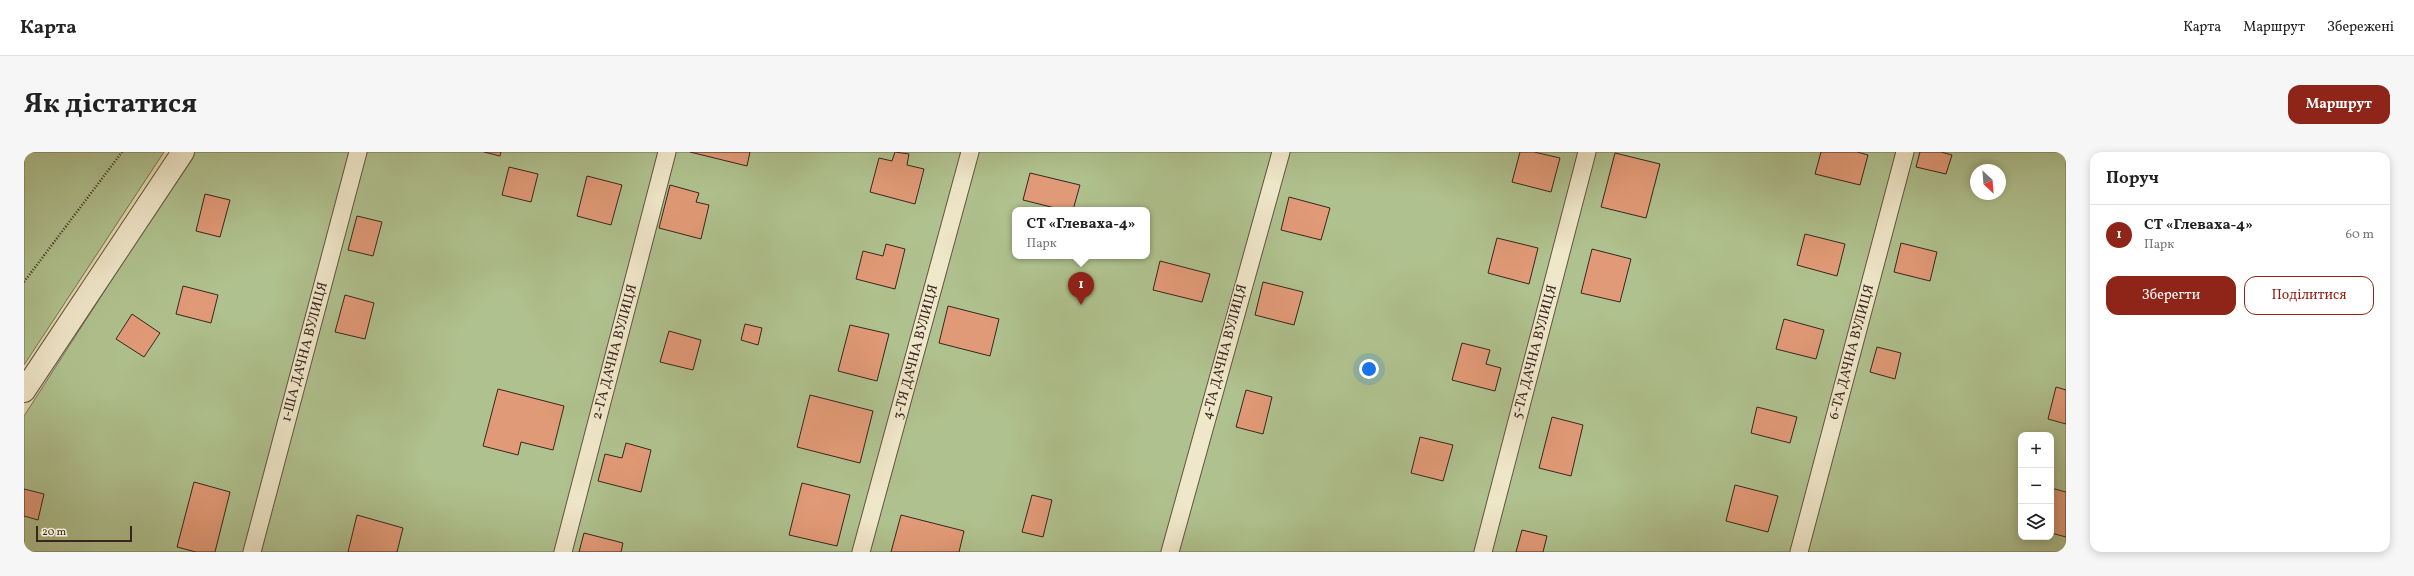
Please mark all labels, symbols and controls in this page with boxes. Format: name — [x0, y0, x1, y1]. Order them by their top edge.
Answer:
text: Карта — [20, 15, 77, 41]
text: Карта — [2183, 18, 2221, 37]
text: Маршрут — [2243, 18, 2305, 37]
text: Збережені — [2327, 18, 2394, 37]
text: Як дістатися — [24, 85, 197, 124]
button: Маршрут — [2288, 85, 2390, 124]
north arrow — [1970, 164, 2006, 200]
text: Поруч — [2106, 167, 2159, 190]
popup — [1012, 207, 1150, 259]
text: СТ «Глеваха-4» — [1027, 214, 1135, 235]
text: СТ «Глеваха-4» — [2144, 215, 2253, 236]
text: 1 — [2116, 226, 2122, 244]
text: 60 m — [2346, 226, 2374, 244]
text: Парк — [1027, 235, 1057, 253]
text: Парк — [2144, 236, 2174, 254]
pin: 1 — [1068, 272, 1094, 305]
button: Зберегти — [2106, 276, 2236, 315]
button: Поділитися — [2244, 276, 2374, 315]
street label: 1-ША ДАЧНА ВУЛИЦЯ — [277, 280, 333, 424]
street label: 2-ГА ДАЧНА ВУЛИЦЯ — [588, 282, 642, 422]
street label: 4-ТА ДАЧНА ВУЛИЦЯ — [1198, 282, 1252, 422]
street label: 6-ТА ДАЧНА ВУЛИЦЯ — [1825, 282, 1879, 422]
street label: 3-ТЯ ДАЧНА ВУЛИЦЯ — [889, 283, 943, 421]
street label: 5-ТА ДАЧНА ВУЛИЦЯ — [1508, 283, 1562, 421]
your location — [1359, 359, 1379, 379]
map controls — [2018, 432, 2054, 540]
button: + — [2018, 432, 2054, 468]
button: − — [2018, 468, 2054, 504]
button: layers — [2018, 504, 2054, 540]
scale bar — [36, 524, 132, 543]
text: 20 m — [42, 525, 66, 540]

